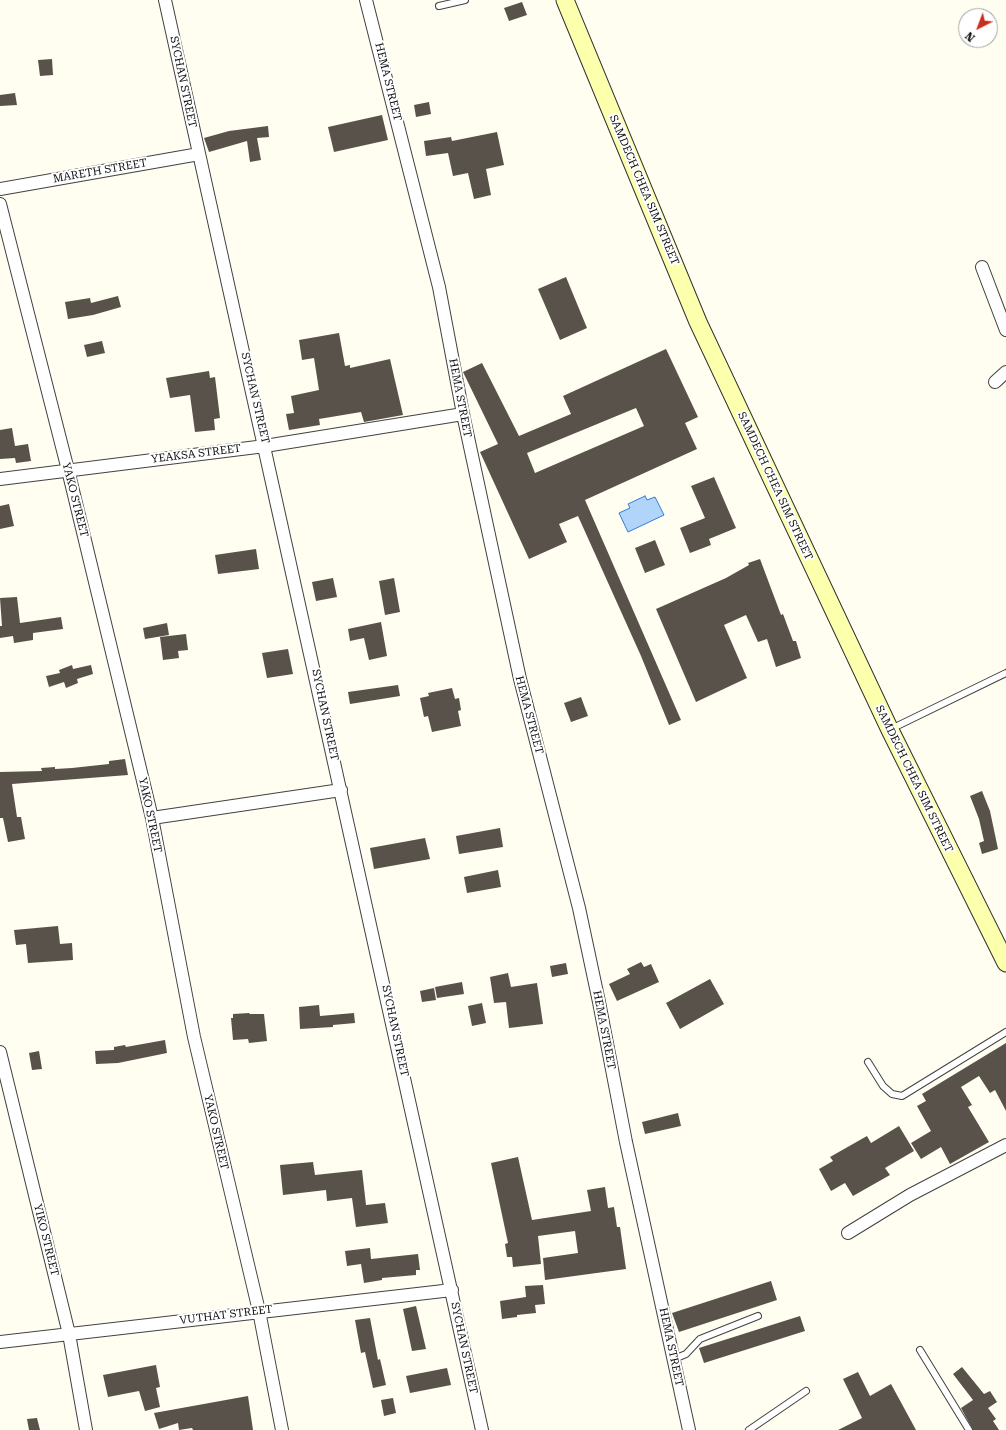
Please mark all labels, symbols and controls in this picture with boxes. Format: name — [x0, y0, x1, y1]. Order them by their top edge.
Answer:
north arrow — [958, 8, 998, 48]
text: N — [963, 29, 978, 44]
street label: SYCHAN STREET — [167, 35, 199, 129]
street label: HEMA STREET — [372, 41, 404, 123]
street label: SAMDECH CHEA SIM STREET — [606, 113, 682, 267]
street label: MARETH STREET — [52, 156, 148, 186]
street label: SYCHAN STREET — [238, 351, 272, 445]
street label: HEMA STREET — [446, 357, 474, 439]
street label: SAMDECH CHEA SIM STREET — [735, 410, 815, 562]
street label: YEAKSA STREET — [150, 442, 242, 466]
street label: YAKO STREET — [59, 461, 91, 539]
street label: SYCHAN STREET — [309, 668, 341, 762]
street label: HEMA STREET — [512, 675, 546, 755]
street label: SAMDECH CHEA SIM STREET — [873, 703, 955, 855]
street label: YAKO STREET — [136, 776, 164, 854]
street label: SYCHAN STREET — [379, 984, 411, 1078]
street label: HEMA STREET — [590, 989, 618, 1071]
street label: YAKO STREET — [201, 1093, 231, 1171]
street label: YIKO STREET — [31, 1203, 61, 1277]
street label: SYCHAN STREET — [448, 1301, 480, 1395]
street label: VUTHAT STREET — [179, 1303, 273, 1327]
street label: HEMA STREET — [656, 1306, 686, 1388]

